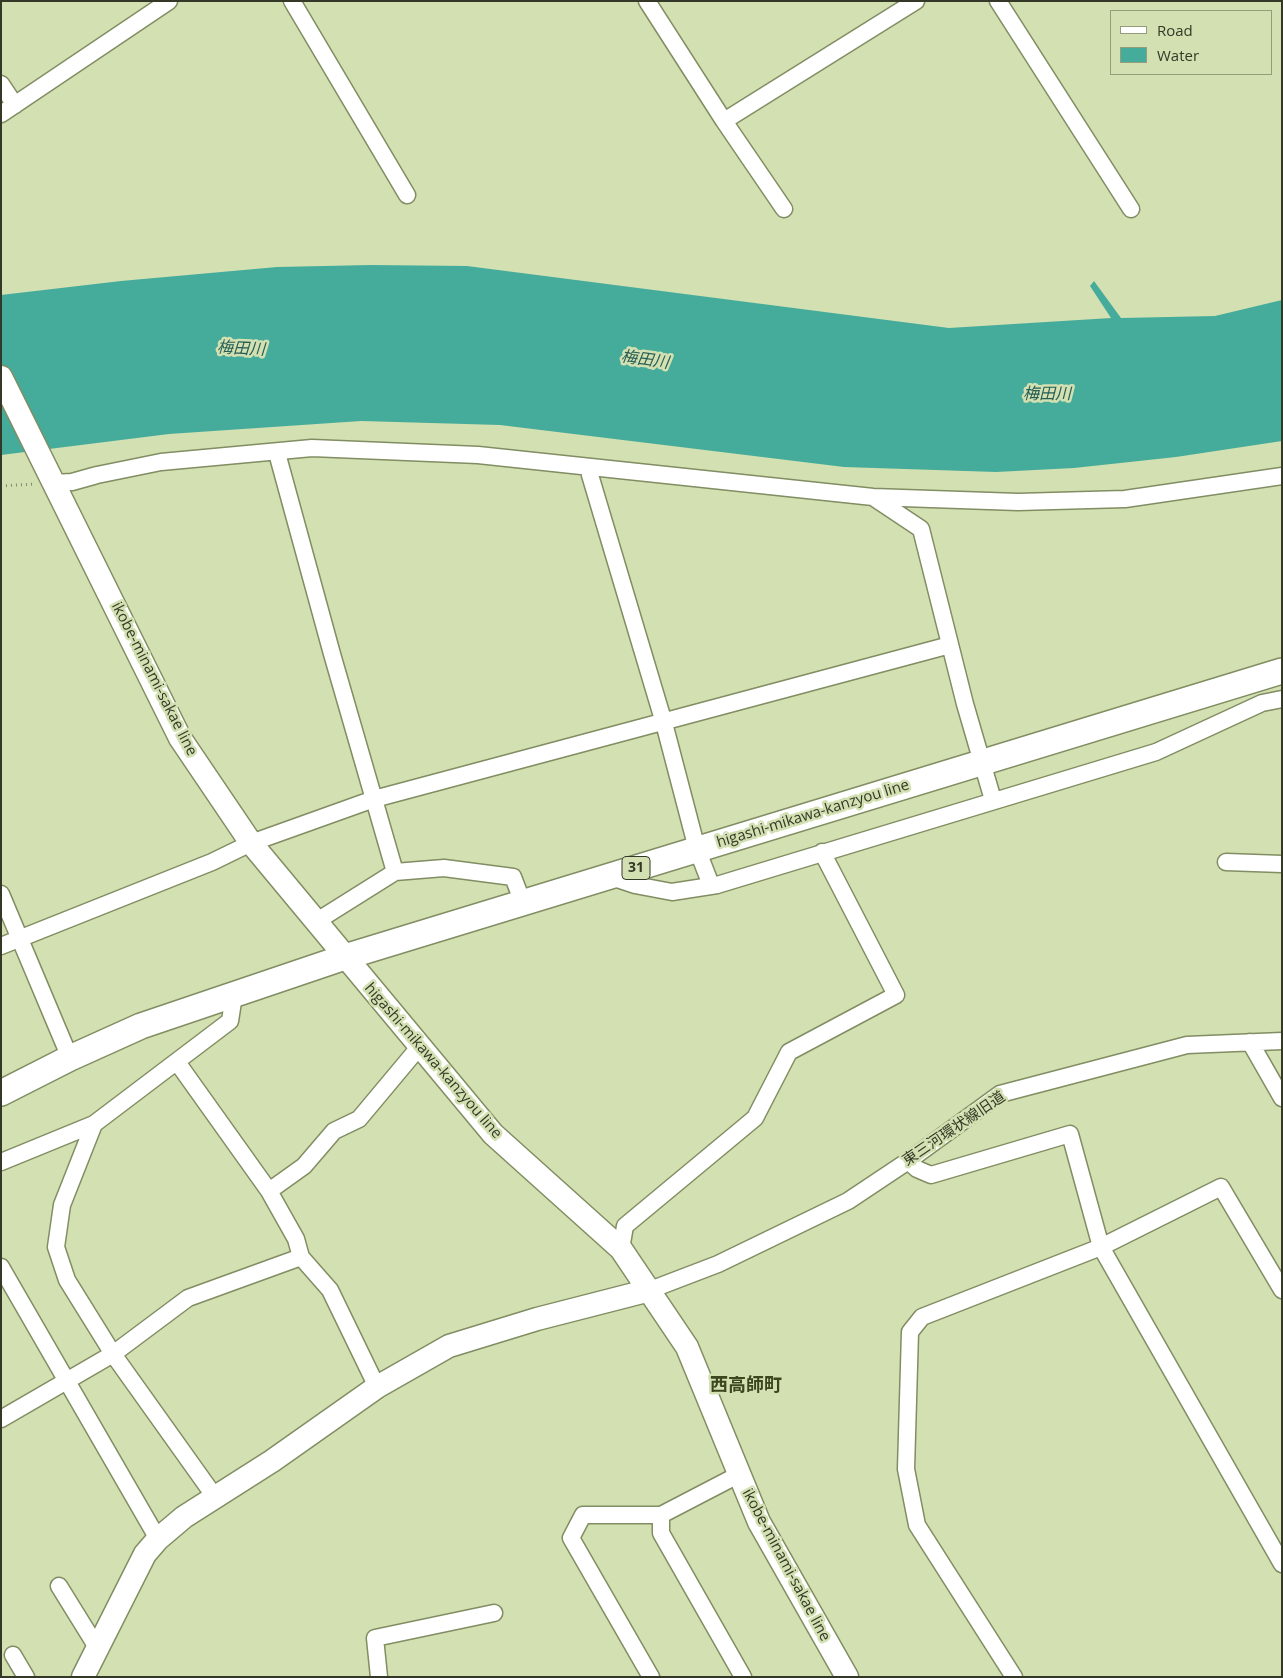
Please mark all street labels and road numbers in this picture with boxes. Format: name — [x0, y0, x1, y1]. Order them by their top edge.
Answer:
street label: ikobe-minami-sakae line — [107, 599, 201, 759]
street label: higashi-mikawa-kanzyou line — [715, 776, 911, 852]
road number: 31 — [622, 856, 650, 880]
street label: higashi-mikawa-kanzyou line — [360, 979, 506, 1143]
street label: 東三河環状線旧道 — [899, 1088, 1009, 1170]
street label: ikobe-minami-sakae line — [738, 1486, 834, 1644]

